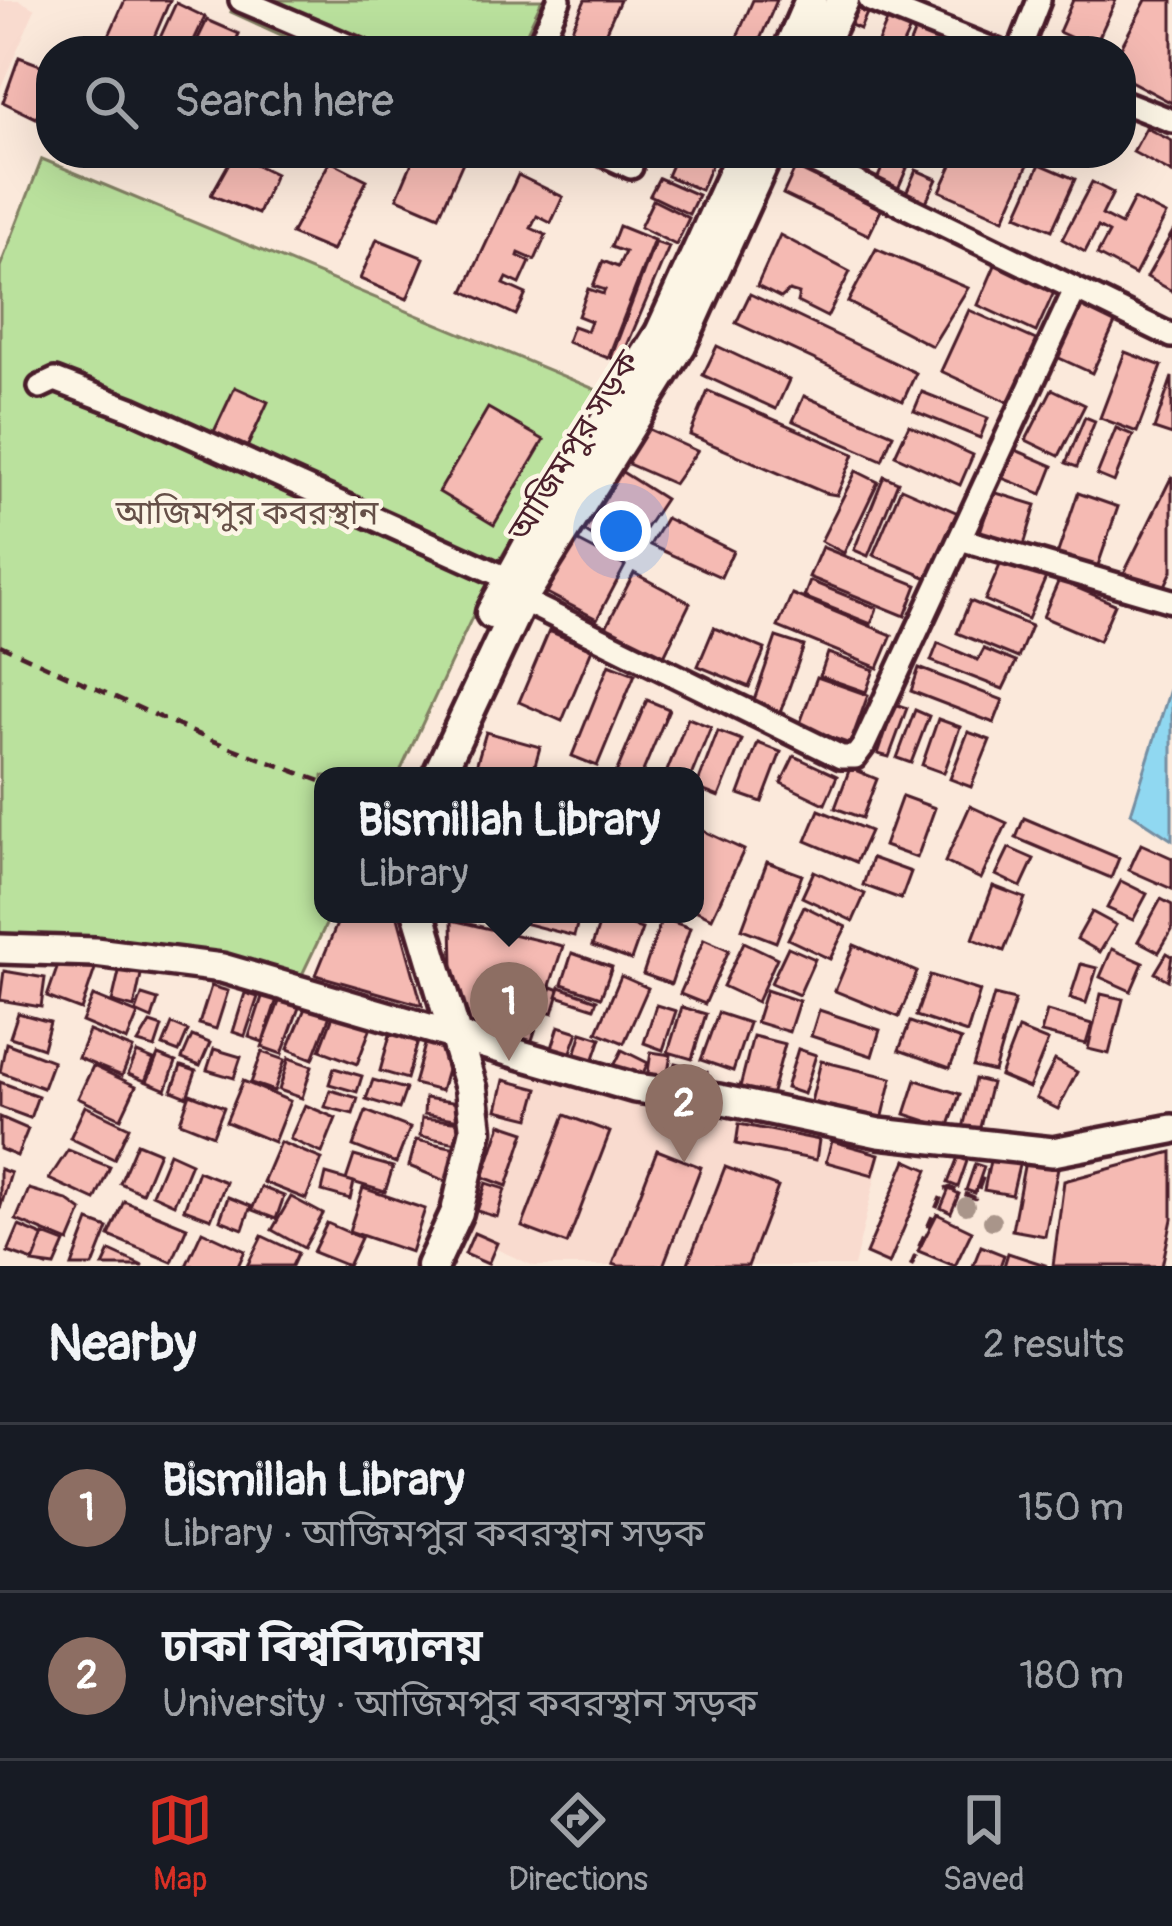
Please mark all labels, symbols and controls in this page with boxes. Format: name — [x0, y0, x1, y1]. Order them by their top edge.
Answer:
search box — [36, 36, 1136, 168]
icon: search — [78, 69, 144, 135]
text: Search here — [174, 74, 394, 130]
street label: আজিমপুর সড়ক — [499, 343, 649, 550]
park label: আজিমপুর কবরস্থান — [115, 493, 380, 534]
your location — [591, 501, 651, 561]
popup — [314, 767, 704, 923]
text: Bismillah Library — [358, 793, 660, 849]
text: Library — [358, 849, 468, 898]
pin: 1 — [470, 962, 548, 1061]
pin: 2 — [645, 1064, 723, 1163]
text: Nearby — [48, 1312, 196, 1376]
text: 2 results — [983, 1320, 1124, 1369]
text: Bismillah Library — [162, 1453, 465, 1509]
text: 1 — [79, 1483, 95, 1532]
text: 150 m — [1018, 1483, 1124, 1532]
text: Library · আজিমপুর কবরস্থান সড়ক — [162, 1509, 705, 1558]
text: ঢাকা বিশ্ববিদ্যালয় — [162, 1619, 483, 1675]
text: 2 — [76, 1651, 98, 1700]
text: 180 m — [1019, 1651, 1124, 1700]
text: University · আজিমপুর কবরস্থান সড়ক — [162, 1679, 758, 1728]
tab: Map — [147, 1787, 213, 1900]
tab: Directions — [508, 1787, 648, 1900]
tab: Saved — [943, 1787, 1025, 1900]

